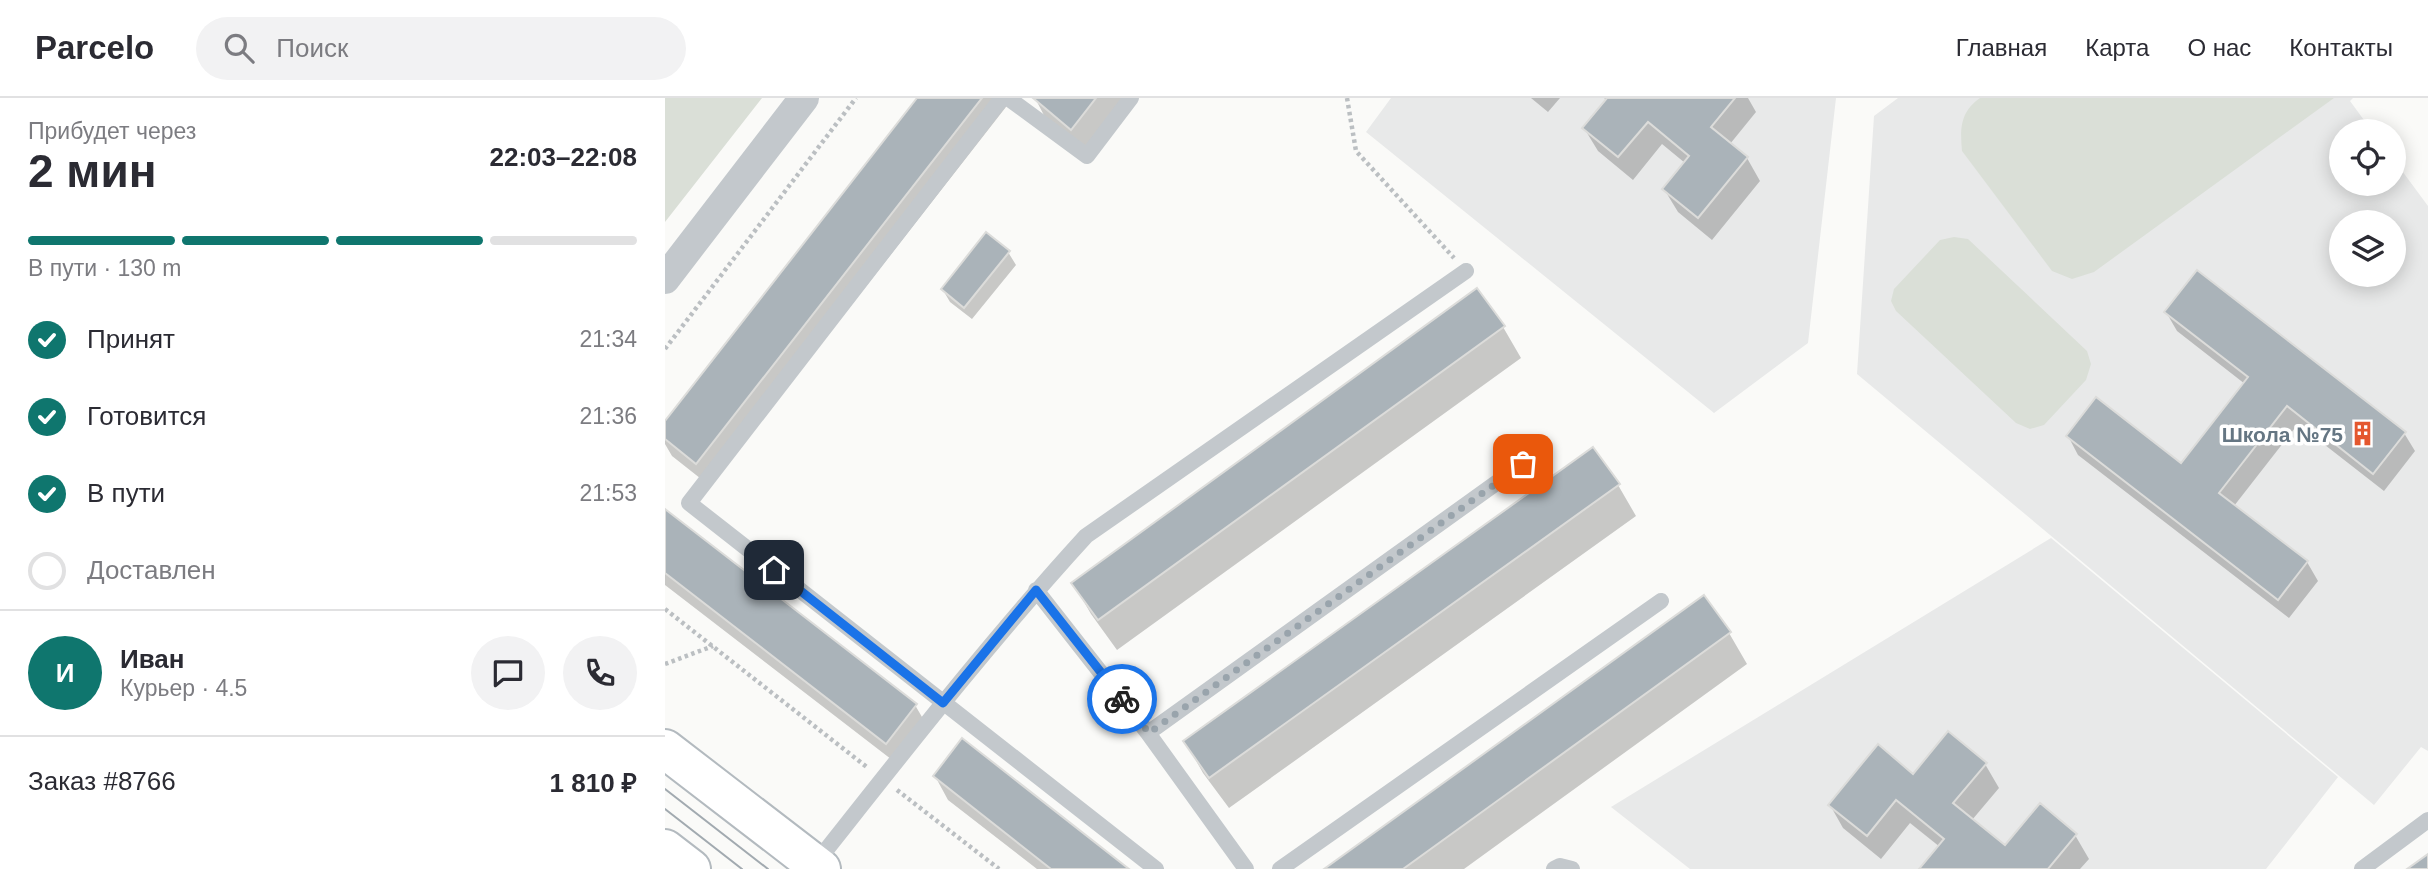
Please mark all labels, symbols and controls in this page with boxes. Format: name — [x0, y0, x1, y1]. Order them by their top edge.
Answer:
search box — [196, 17, 686, 80]
text: Parcelo — [35, 29, 154, 66]
icon: search — [220, 29, 258, 67]
text: Поиск — [276, 33, 348, 63]
text: Главная — [1956, 34, 2047, 61]
text: Карта — [2085, 34, 2149, 61]
text: О нас — [2187, 34, 2251, 61]
text: Контакты — [2289, 34, 2393, 61]
text: Прибудет через — [28, 118, 196, 144]
map controls — [2329, 119, 2406, 287]
button: locate — [2329, 119, 2406, 196]
text: 22:03–22:08 — [490, 142, 637, 172]
text: 2 мин — [28, 145, 156, 197]
button: layers — [2329, 210, 2406, 287]
text: В пути · 130 m — [28, 255, 181, 281]
icon: check — [28, 321, 66, 359]
text: Принят — [87, 324, 175, 354]
text: 21:34 — [579, 326, 637, 352]
icon: check — [28, 398, 66, 436]
text: Готовится — [87, 401, 206, 431]
text: 21:36 — [579, 403, 637, 429]
building icon: Школа №75 — [2349, 420, 2377, 448]
place label: Школа №75 — [2222, 423, 2343, 446]
pin — [1493, 434, 1553, 494]
icon: bag — [1504, 445, 1542, 483]
icon: check — [28, 475, 66, 513]
text: В пути — [87, 478, 165, 508]
text: 21:53 — [579, 480, 637, 506]
pin — [744, 540, 804, 600]
icon: home — [755, 551, 793, 589]
text: Доставлен — [87, 555, 216, 585]
button: chat — [471, 636, 545, 710]
button: phone — [563, 636, 637, 710]
text: Иван — [120, 644, 185, 674]
text: И — [56, 658, 74, 688]
courier — [1087, 664, 1157, 734]
text: Курьер · 4.5 — [120, 675, 247, 701]
icon: bike — [1103, 680, 1141, 718]
text: Заказ #8766 — [28, 766, 176, 796]
text: 1 810 ₽ — [550, 768, 637, 798]

